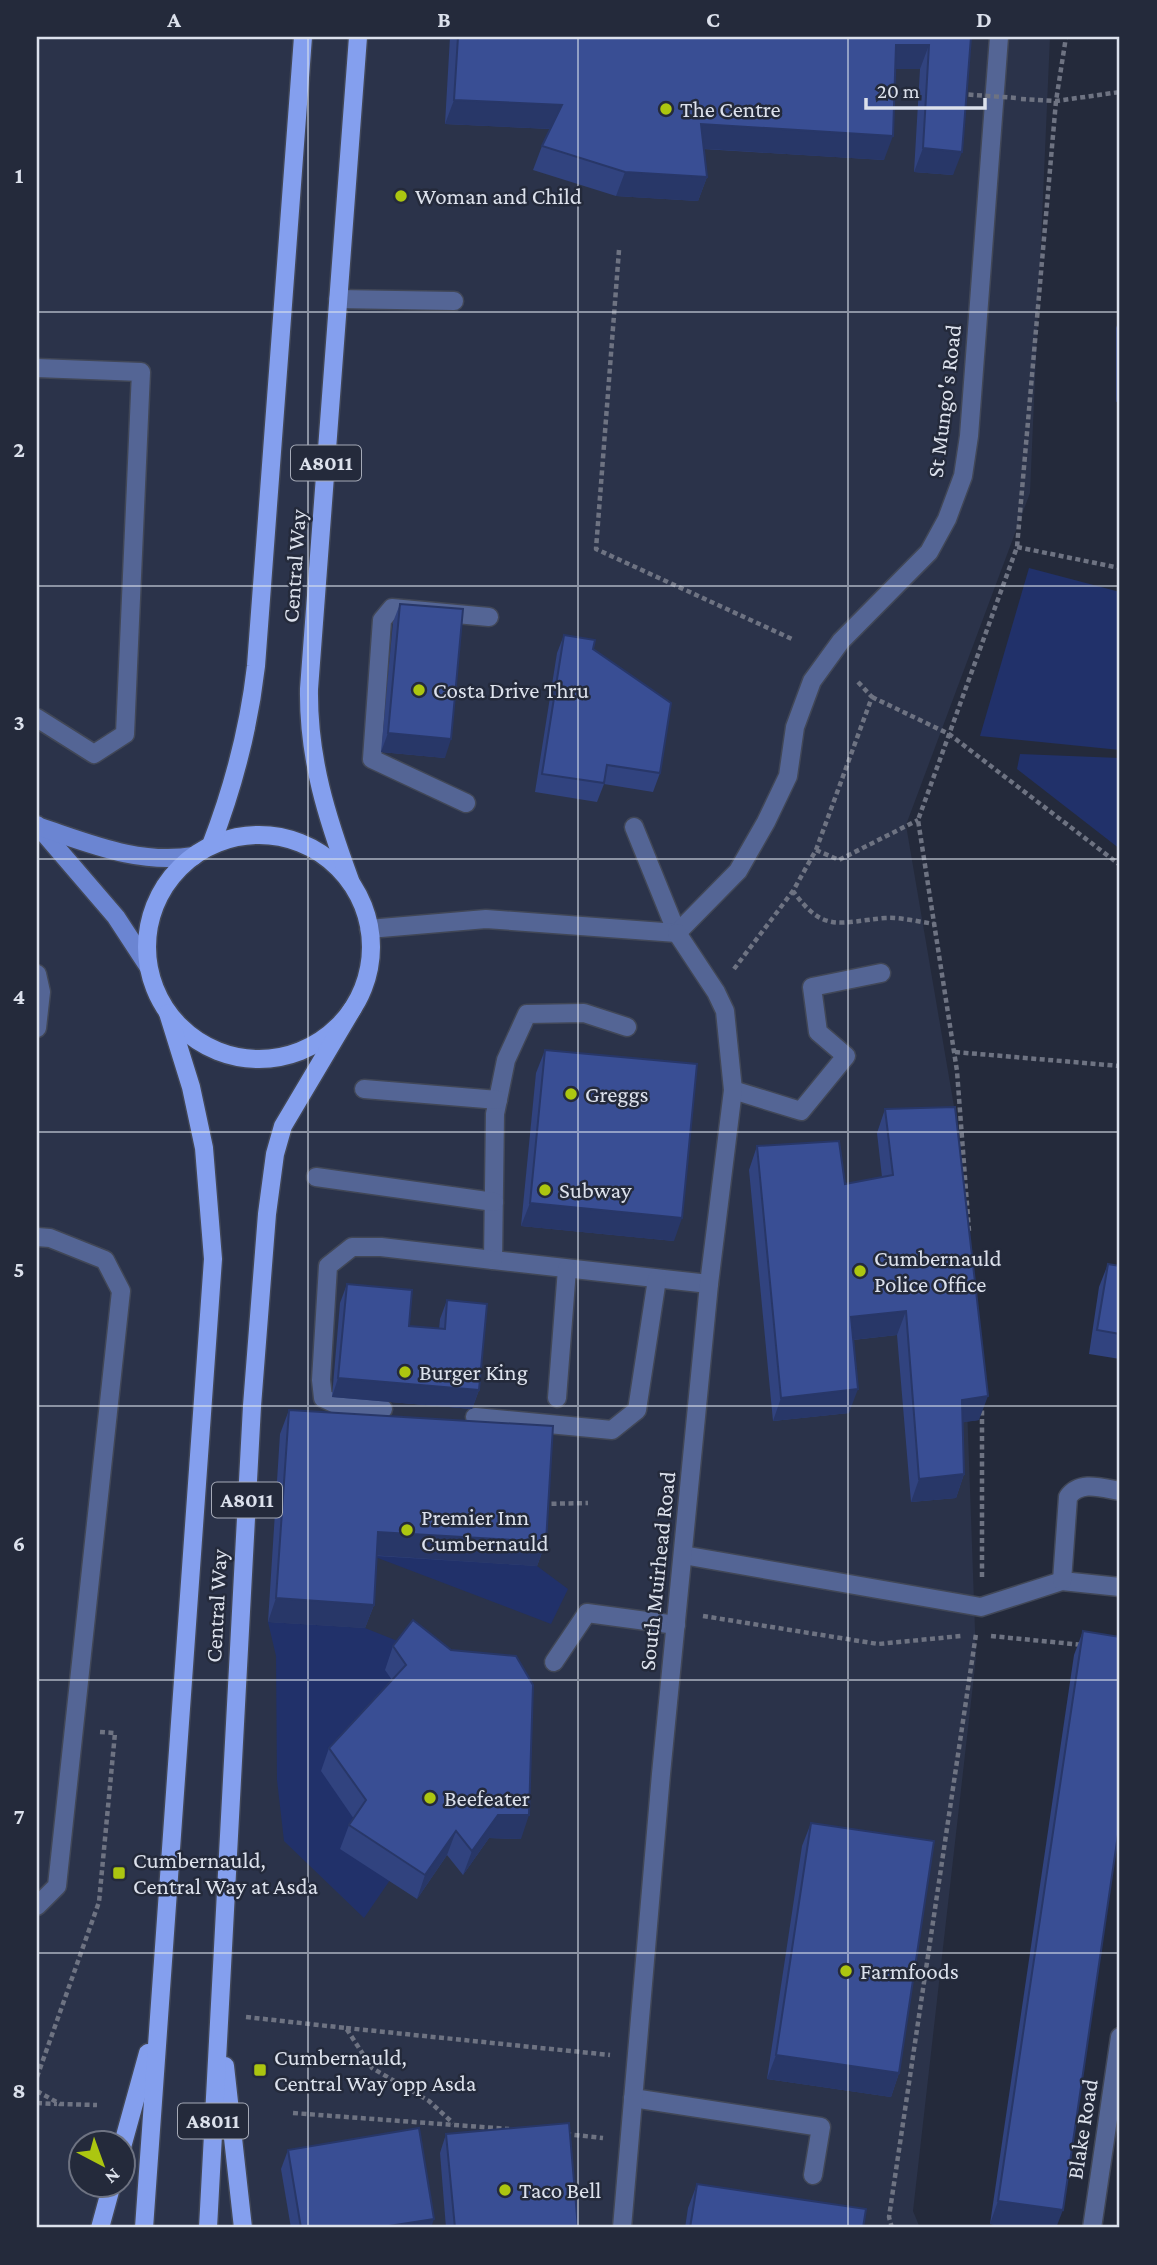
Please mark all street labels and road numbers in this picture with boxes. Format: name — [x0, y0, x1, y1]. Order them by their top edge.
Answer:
street label: St Mungo's Road — [922, 323, 966, 479]
road number: A8011 — [291, 446, 361, 480]
street label: Central Way — [277, 508, 311, 624]
street label: South Muirhead Road — [634, 1470, 680, 1672]
road number: A8011 — [212, 1482, 282, 1518]
street label: Central Way — [200, 1548, 232, 1663]
street label: Blake Road — [1061, 2077, 1103, 2181]
road number: A8011 — [178, 2104, 248, 2138]

